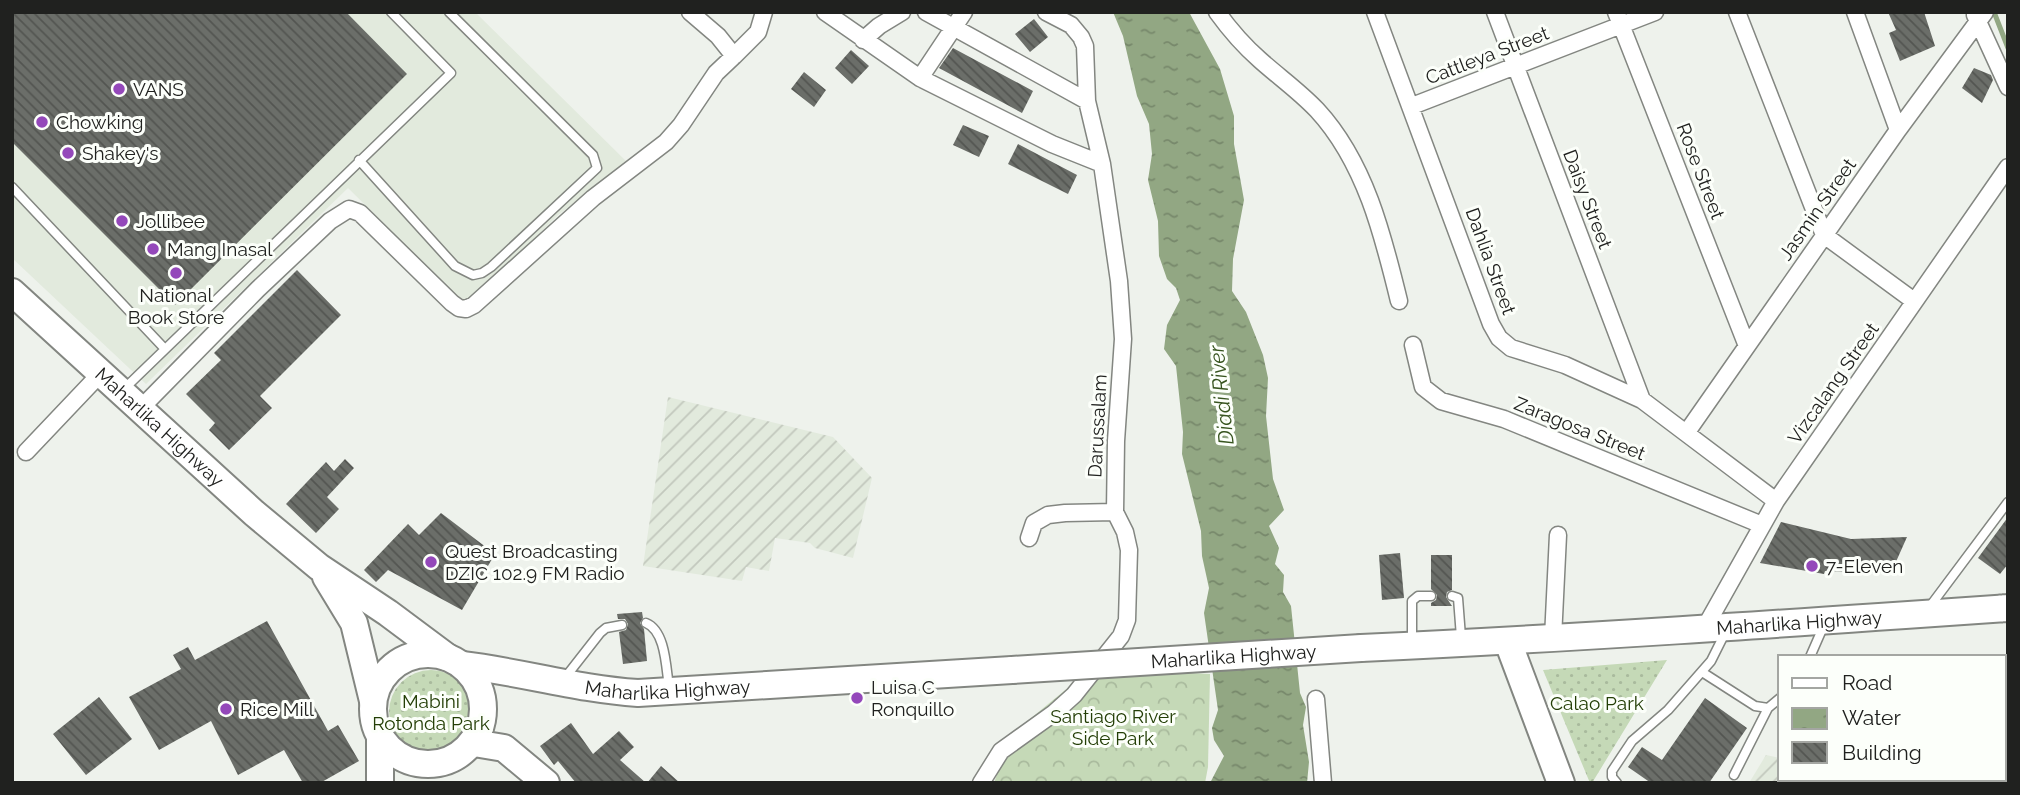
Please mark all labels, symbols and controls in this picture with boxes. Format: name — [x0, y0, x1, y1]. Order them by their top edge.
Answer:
street label: Cattleya Street — [1422, 21, 1552, 89]
place label: VANS — [133, 78, 184, 100]
marker: VANS — [111, 81, 127, 97]
place label: Chowking — [56, 111, 144, 133]
marker: Chowking — [34, 114, 50, 130]
street label: Rose Street — [1673, 120, 1730, 223]
place label: Shakey's — [82, 142, 158, 164]
marker: Shakey's — [60, 145, 76, 161]
street label: Daisy Street — [1559, 146, 1617, 252]
street label: Jasmin Street — [1774, 154, 1860, 264]
street label: Dahlia Street — [1461, 205, 1521, 318]
place label: Jollibee — [136, 210, 205, 232]
marker: Jollibee — [114, 213, 130, 229]
place label: Mang Inasal — [167, 238, 273, 260]
marker: Mang Inasal — [145, 241, 161, 257]
marker: National Book Store — [168, 265, 184, 281]
place label: National Book Store — [128, 284, 224, 328]
street label: Vizcalang Street — [1783, 318, 1883, 448]
water label: Diadi River — [1203, 343, 1239, 446]
street label: Maharlika Highway — [91, 363, 228, 491]
street label: Darussalam — [1083, 374, 1111, 478]
street label: Zaragosa Street — [1511, 392, 1649, 465]
place label: Quest Broadcasting DZIC 102.9 FM Radio — [445, 540, 625, 584]
marker: Quest Broadcasting DZIC 102.9 FM Radio — [423, 554, 439, 570]
place label: 7-Eleven — [1826, 555, 1903, 577]
marker: 7-Eleven — [1804, 558, 1820, 574]
street label: Maharlika Highway — [1716, 606, 1883, 639]
street label: Maharlika Highway — [1150, 640, 1317, 672]
legend — [1778, 655, 2006, 781]
text: Road — [1842, 670, 1892, 695]
street label: Maharlika Highway — [583, 675, 751, 704]
place label: Luisa C Ronquillo — [871, 676, 954, 720]
park label: Mabini Rotonda Park — [372, 690, 490, 734]
marker: Luisa C Ronquillo — [849, 690, 865, 706]
park label: Calao Park — [1550, 692, 1644, 714]
place label: Rice Mill — [240, 698, 315, 720]
marker: Rice Mill — [218, 701, 234, 717]
park label: Santiago River Side Park — [1050, 705, 1176, 749]
text: Water — [1842, 705, 1901, 730]
text: Building — [1842, 740, 1922, 765]

